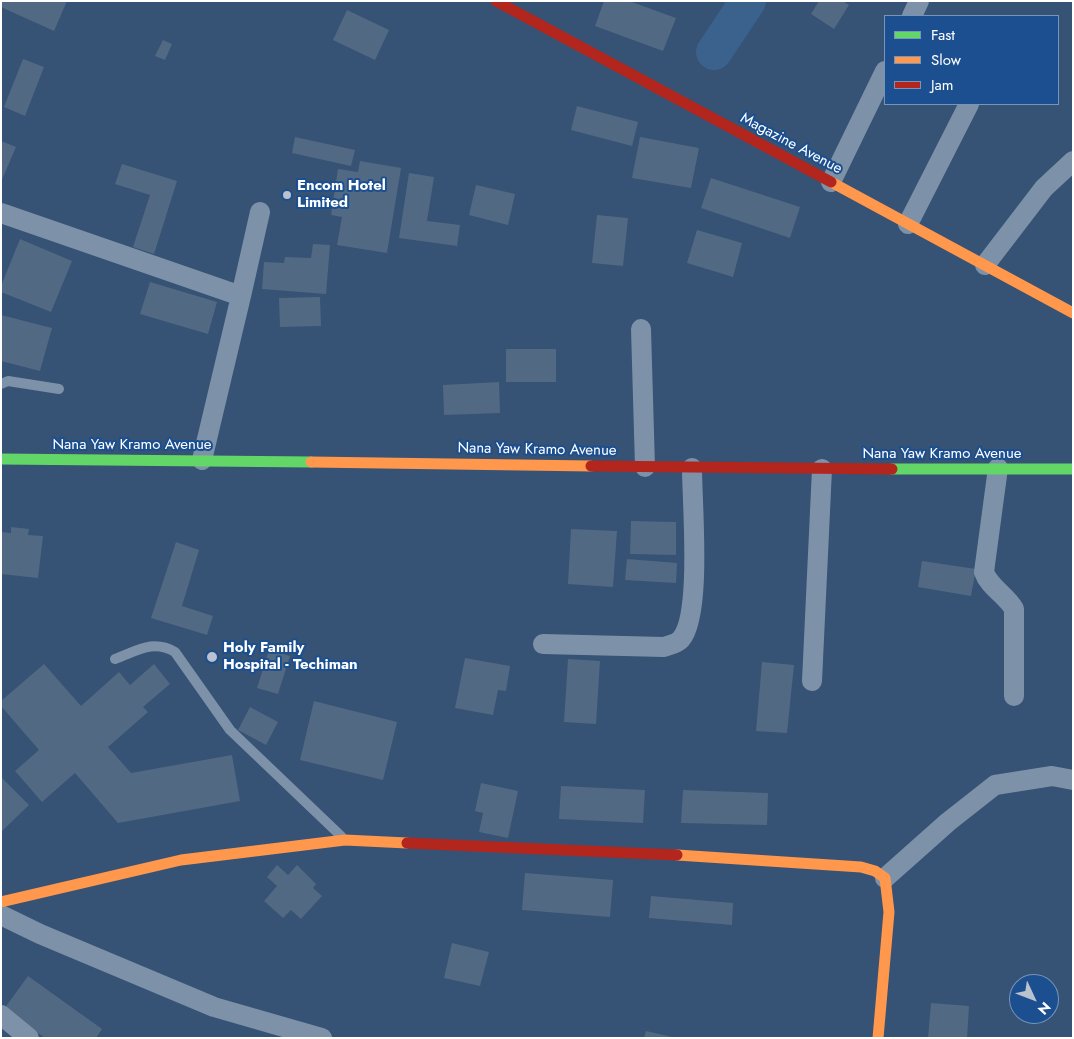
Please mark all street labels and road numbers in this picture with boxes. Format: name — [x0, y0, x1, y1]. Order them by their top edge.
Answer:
street label: Magazine Avenue — [737, 110, 845, 178]
street label: Nana Yaw Kramo Avenue — [52, 436, 212, 454]
street label: Nana Yaw Kramo Avenue — [457, 440, 617, 460]
street label: Nana Yaw Kramo Avenue — [862, 445, 1022, 463]

